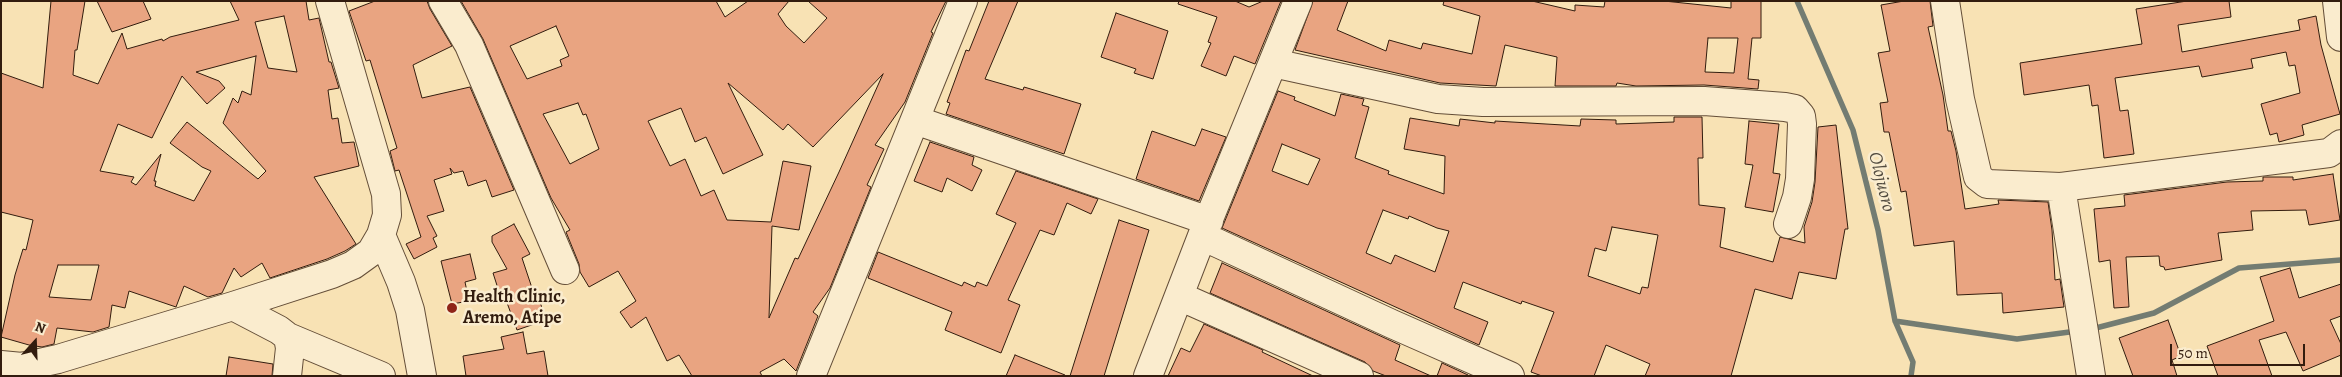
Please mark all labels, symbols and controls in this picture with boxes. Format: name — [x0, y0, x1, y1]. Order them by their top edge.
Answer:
water label: Olojuoro — [1863, 150, 1899, 214]
place label: Health Clinic, Aremo, Atipe — [463, 287, 565, 330]
marker: Health Clinic, Aremo, Atipe — [445, 301, 459, 315]
north arrow — [10, 317, 60, 367]
text: N — [32, 317, 48, 338]
scale bar — [2172, 334, 2307, 366]
text: 50 m — [2178, 343, 2208, 363]

